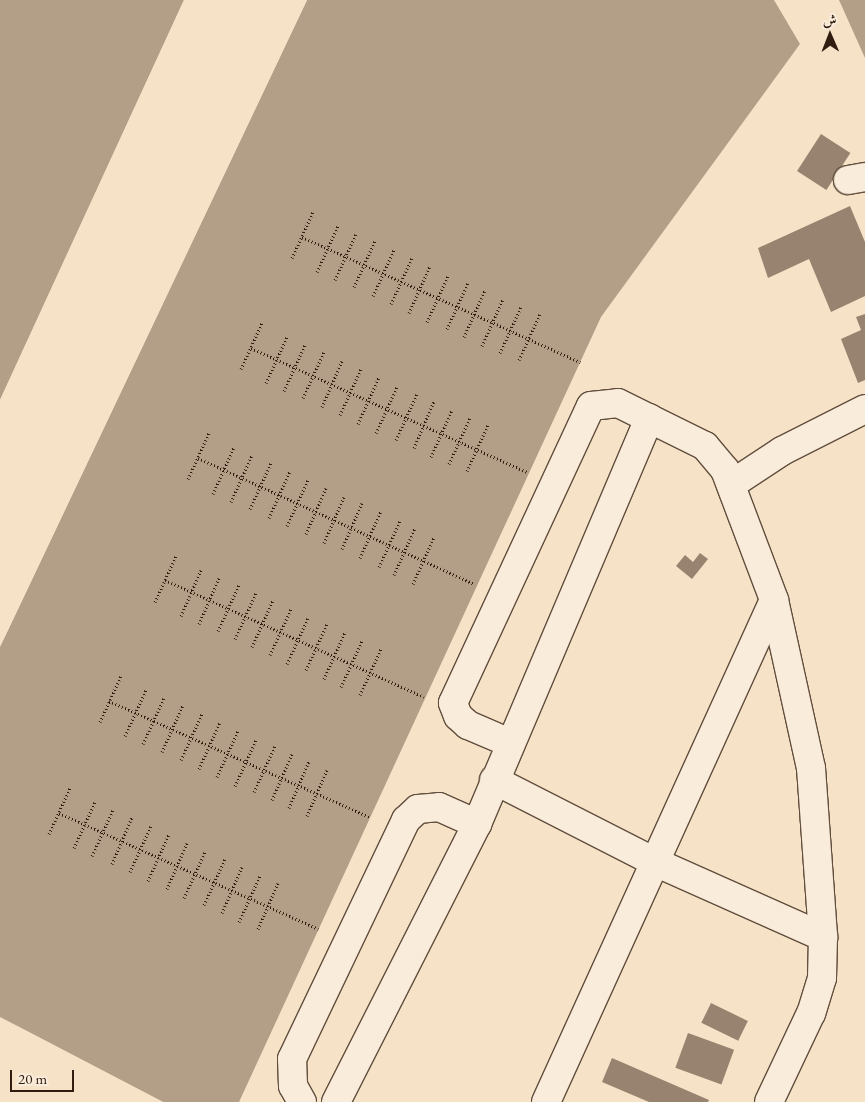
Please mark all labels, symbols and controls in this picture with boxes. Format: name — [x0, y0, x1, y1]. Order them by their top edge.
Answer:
north arrow — [805, 10, 855, 60]
text: ش — [823, 11, 837, 29]
scale bar — [12, 1060, 76, 1092]
text: 20 m — [18, 1069, 47, 1088]

